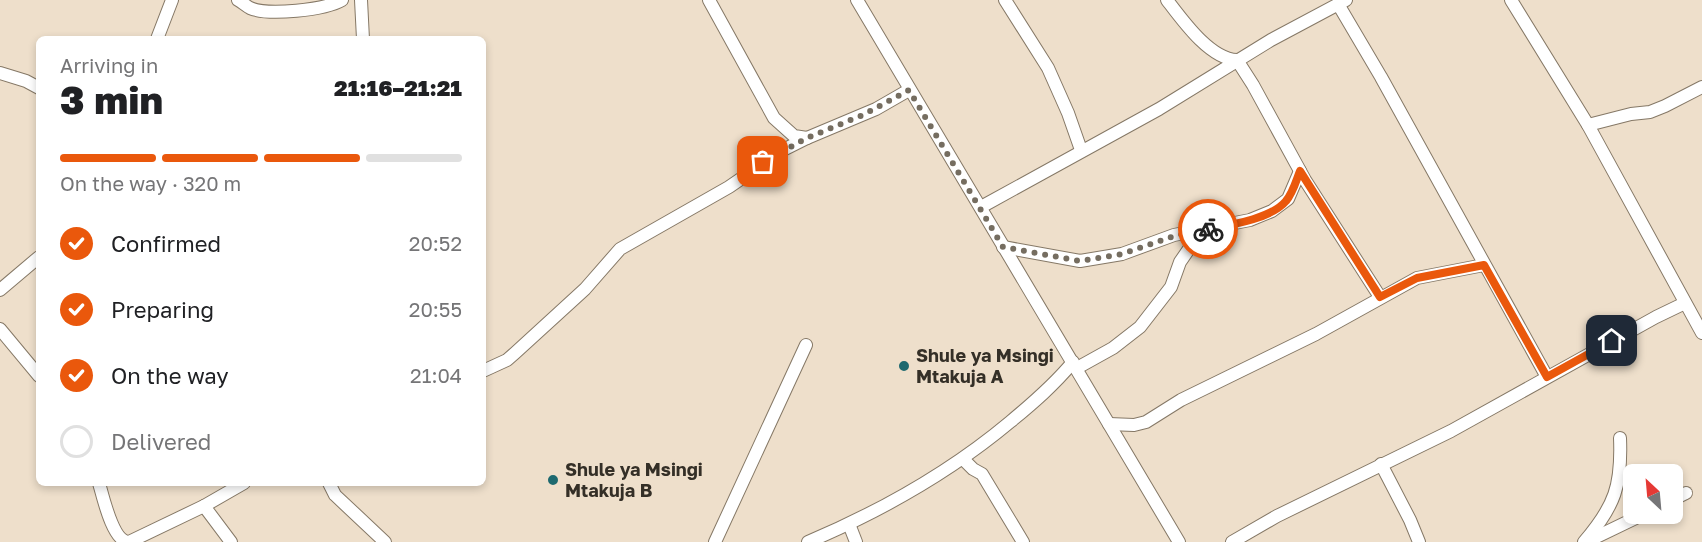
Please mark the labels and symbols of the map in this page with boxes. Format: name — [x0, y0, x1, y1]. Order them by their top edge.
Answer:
pin — [737, 136, 788, 187]
courier — [1178, 199, 1238, 259]
pin — [1586, 315, 1637, 366]
place label: Shule ya Msingi Mtakuja A — [916, 344, 1054, 387]
marker: Shule ya Msingi Mtakuja A — [897, 359, 911, 373]
place label: Shule ya Msingi Mtakuja B — [565, 458, 703, 501]
north arrow — [1623, 464, 1683, 524]
marker: Shule ya Msingi Mtakuja B — [546, 473, 560, 487]

